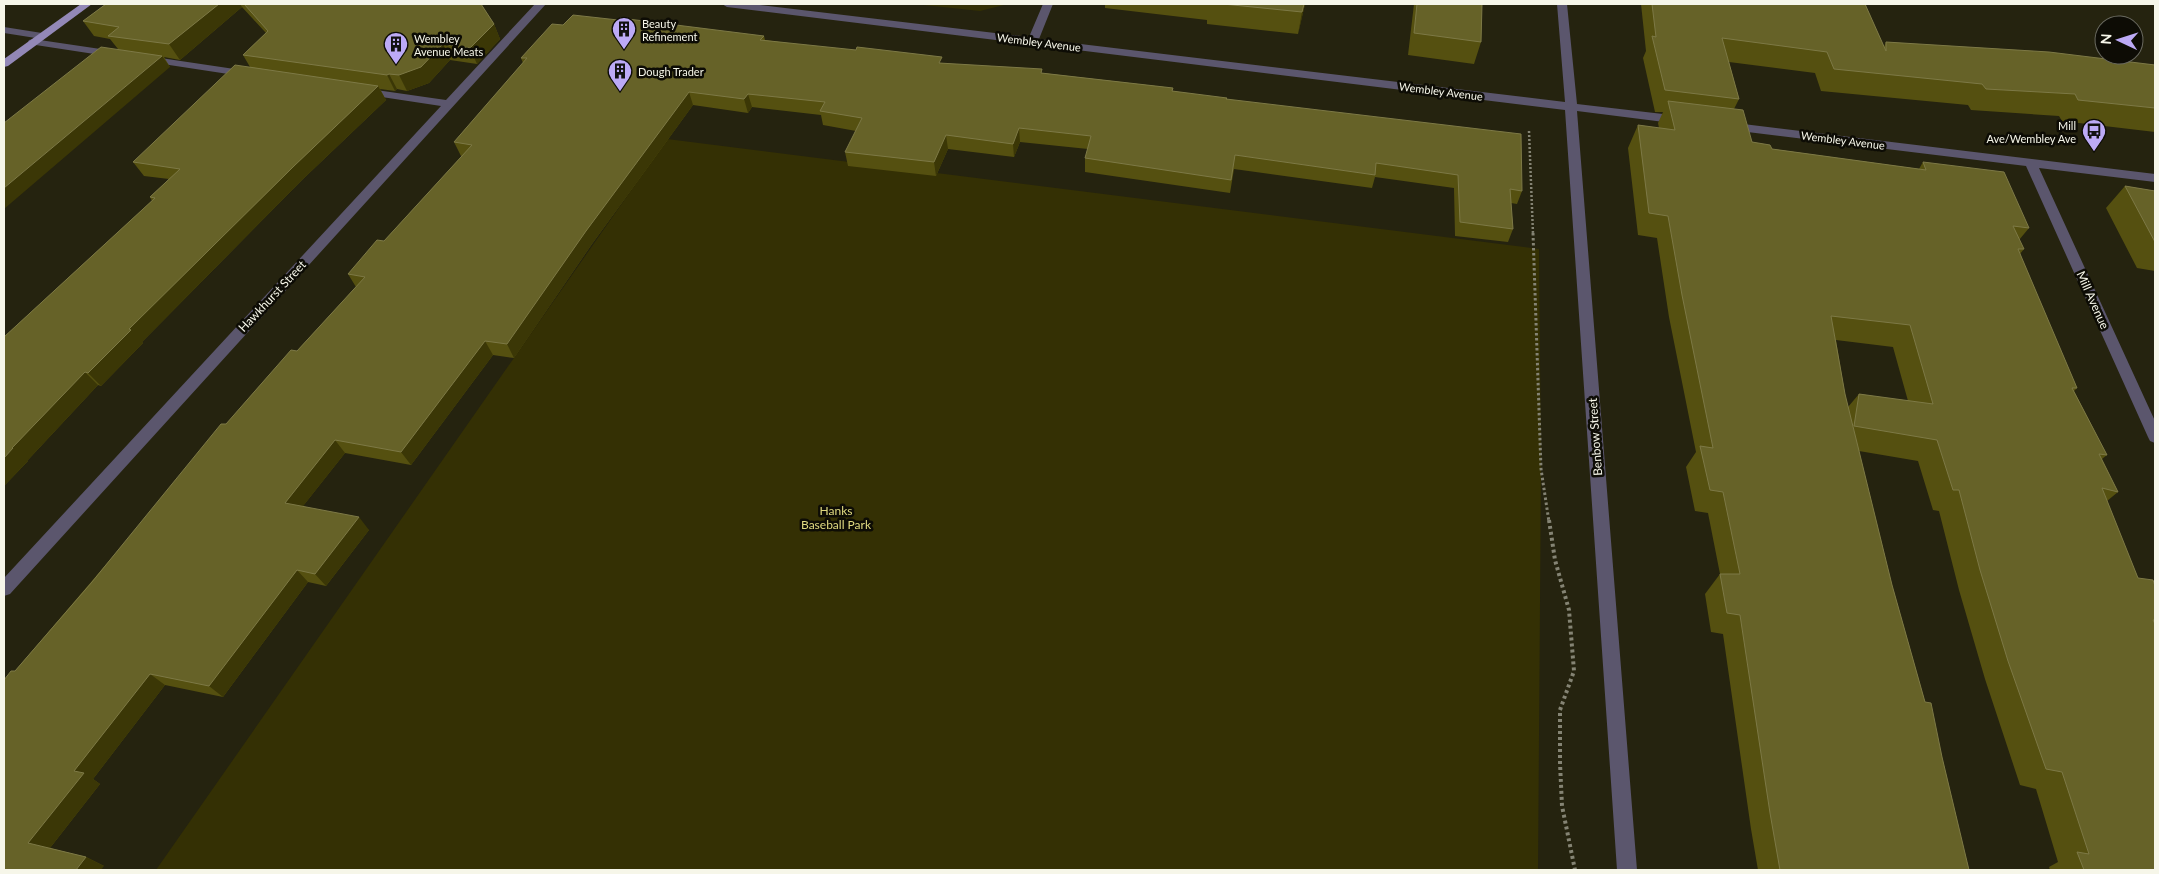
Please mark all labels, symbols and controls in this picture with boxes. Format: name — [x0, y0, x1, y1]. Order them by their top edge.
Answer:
north arrow — [2094, 15, 2144, 65]
building icon: Beauty Refinement — [611, 16, 637, 50]
place label: Beauty Refinement — [642, 17, 697, 43]
street label: Wembley Avenue — [996, 30, 1082, 54]
building icon: Wembley Avenue Meats — [383, 31, 409, 65]
place label: Wembley Avenue Meats — [414, 32, 483, 58]
text: N — [2097, 33, 2114, 45]
building icon: Dough Trader — [607, 58, 633, 92]
place label: Dough Trader — [638, 65, 704, 78]
street label: Wembley Avenue — [1398, 79, 1484, 103]
bus stop icon: Mill Ave/Wembley Ave — [2081, 118, 2107, 152]
place label: Mill Ave/Wembley Ave — [1986, 119, 2076, 145]
street label: Wembley Avenue — [1800, 128, 1886, 152]
street label: Hawkhurst Street — [235, 257, 309, 335]
street label: Mill Avenue — [2074, 269, 2112, 331]
street label: Benbow Street — [1585, 397, 1605, 476]
park label: Hanks Baseball Park — [801, 503, 872, 532]

